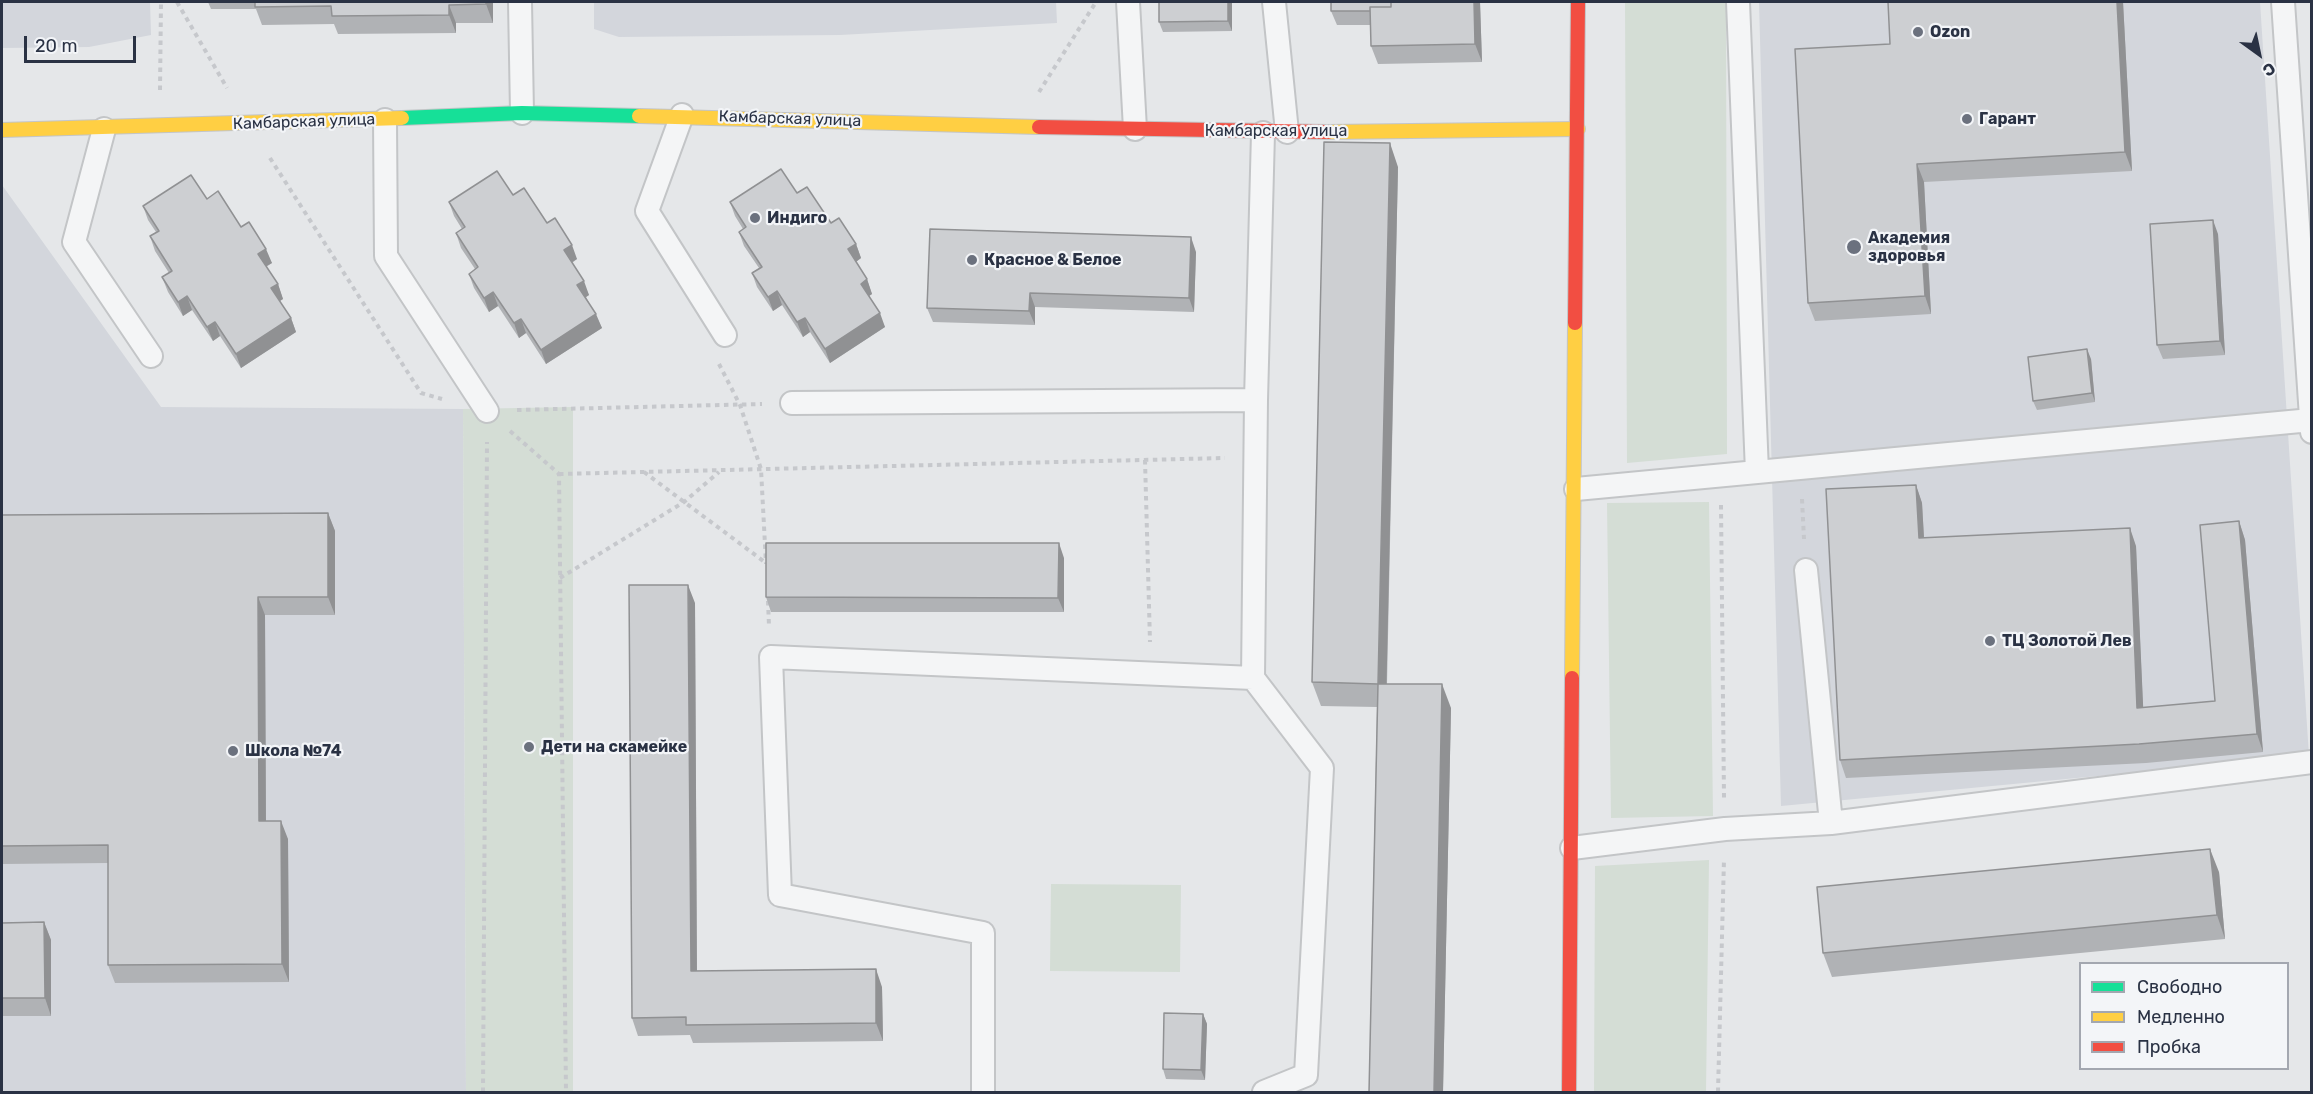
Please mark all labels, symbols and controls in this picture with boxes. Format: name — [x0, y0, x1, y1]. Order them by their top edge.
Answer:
place label: Ozon — [1930, 22, 1970, 42]
scale bar — [27, 24, 140, 62]
north arrow — [2229, 24, 2289, 84]
marker: Ozon — [1911, 25, 1925, 39]
text: 20 m — [35, 35, 77, 57]
text: С — [2259, 58, 2279, 81]
street label: Камбарская улица — [718, 107, 862, 131]
place label: Гарант — [1979, 109, 2036, 129]
street label: Камбарская улица — [232, 110, 376, 134]
marker: Гарант — [1960, 112, 1974, 126]
street label: Камбарская улица — [1205, 121, 1347, 141]
place label: Индиго — [767, 208, 827, 228]
marker: Индиго — [748, 211, 762, 225]
place label: Академия здоровья — [1868, 228, 1950, 266]
marker: Академия здоровья — [1845, 238, 1863, 256]
place label: Красное & Белое — [984, 250, 1122, 270]
marker: Красное & Белое — [965, 253, 979, 267]
place label: ТЦ Золотой Лев — [2002, 631, 2132, 651]
marker: ТЦ Золотой Лев — [1983, 634, 1997, 648]
place label: Дети на скамейке — [541, 737, 687, 757]
marker: Дети на скамейке — [522, 740, 536, 754]
place label: Школа №74 — [245, 741, 342, 761]
marker: Школа №74 — [226, 744, 240, 758]
legend — [2079, 962, 2289, 1070]
text: Свободно — [2137, 976, 2222, 998]
text: Медленно — [2137, 1006, 2225, 1028]
text: Пробка — [2137, 1036, 2201, 1058]

